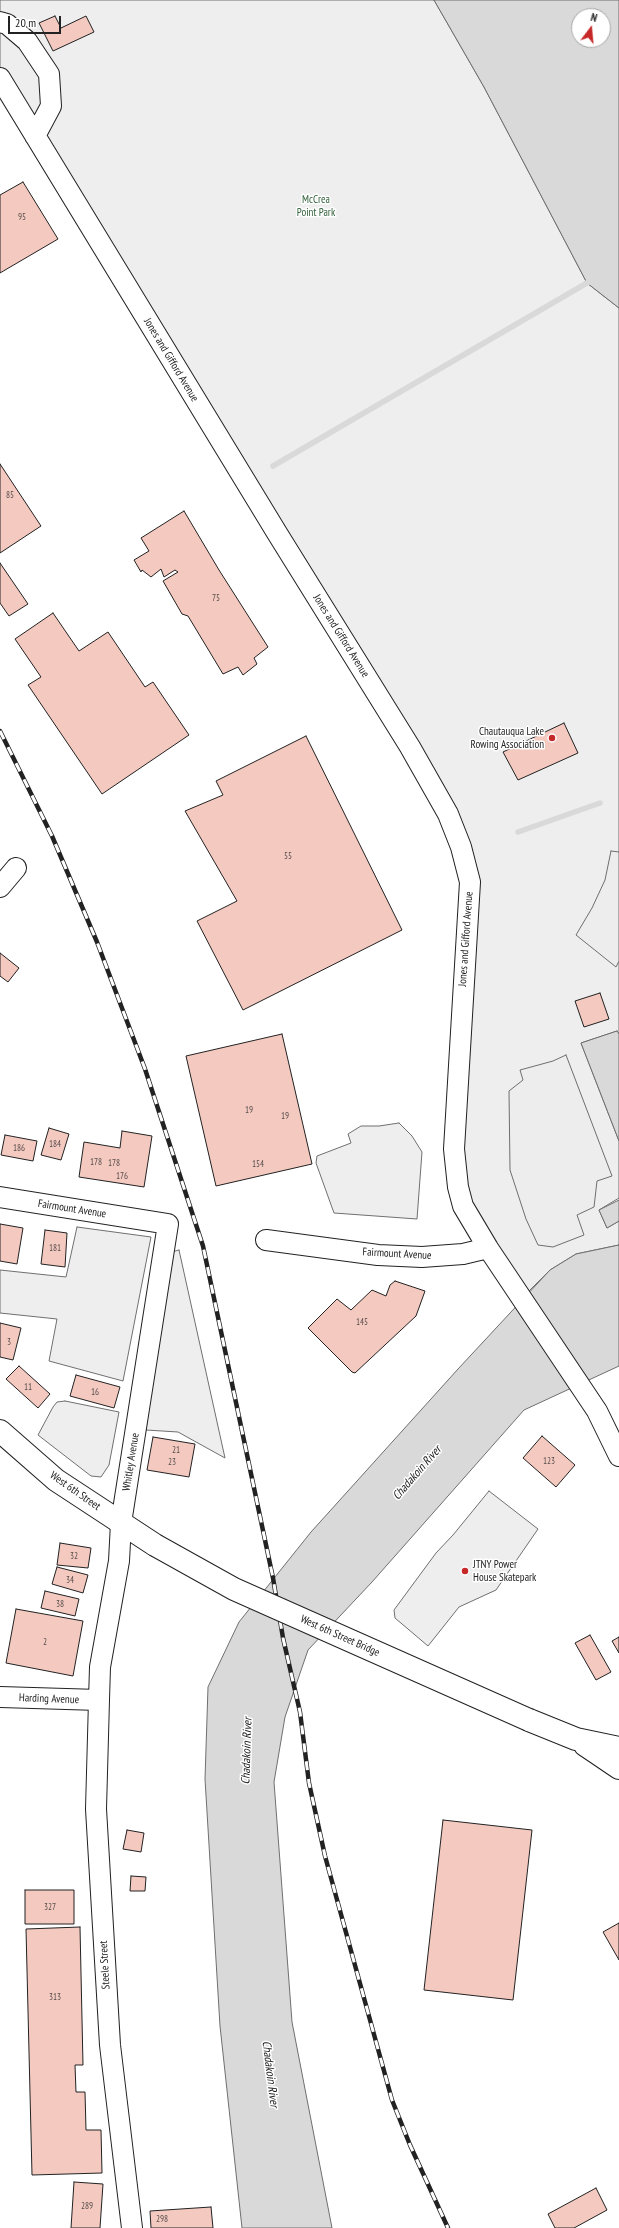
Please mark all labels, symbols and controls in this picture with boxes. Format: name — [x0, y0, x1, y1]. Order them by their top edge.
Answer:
scale bar — [10, 8, 63, 34]
north arrow — [571, 8, 611, 48]
text: N — [589, 10, 599, 25]
text: 20 m — [15, 15, 36, 30]
park label: McCrea Point Park — [297, 193, 335, 219]
house number: 95 — [18, 212, 26, 222]
street label: Jones and Gifford Avenue — [141, 316, 201, 404]
house number: 85 — [6, 490, 14, 500]
street label: Jones and Gifford Avenue — [310, 592, 372, 680]
house number: 75 — [212, 593, 220, 603]
place label: Chautauqua Lake Rowing Association — [471, 725, 544, 751]
marker: Chautauqua Lake Rowing Association — [547, 733, 557, 743]
house number: 55 — [284, 851, 292, 861]
street label: Jones and Gifford Avenue — [456, 891, 476, 987]
house number: 19 — [245, 1105, 253, 1115]
house number: 19 — [281, 1111, 289, 1121]
house number: 184 — [49, 1139, 61, 1149]
house number: 186 — [13, 1143, 25, 1153]
house number: 178 — [90, 1157, 102, 1167]
house number: 178 — [108, 1158, 120, 1168]
house number: 154 — [252, 1159, 264, 1169]
house number: 176 — [116, 1171, 128, 1181]
street label: Fairmount Avenue — [37, 1197, 107, 1221]
house number: 181 — [49, 1243, 61, 1253]
street label: Fairmount Avenue — [362, 1246, 432, 1262]
house number: 145 — [356, 1317, 368, 1327]
house number: 3 — [7, 1337, 11, 1347]
house number: 11 — [24, 1382, 32, 1392]
house number: 16 — [91, 1387, 99, 1397]
street label: Whitley Avenue — [120, 1432, 142, 1492]
water label: Chadakoin River — [390, 1443, 444, 1503]
house number: 21 — [172, 1445, 180, 1455]
house number: 123 — [543, 1456, 555, 1466]
house number: 23 — [168, 1457, 176, 1467]
street label: West 6th Street — [47, 1469, 103, 1513]
house number: 32 — [70, 1551, 78, 1561]
place label: JTNY Power House Skatepark — [473, 1558, 536, 1584]
marker: JTNY Power House Skatepark — [460, 1566, 470, 1576]
house number: 34 — [66, 1575, 74, 1585]
house number: 38 — [56, 1599, 64, 1609]
street label: West 6th Street Bridge — [298, 1613, 382, 1659]
house number: 2 — [43, 1637, 47, 1647]
street label: Harding Avenue — [19, 1691, 79, 1707]
water label: Chadakoin River — [239, 1717, 255, 1785]
house number: 327 — [44, 1902, 56, 1912]
street label: Steele Street — [97, 1940, 113, 1990]
house number: 313 — [49, 1992, 61, 2002]
water label: Chadakoin River — [259, 2040, 281, 2108]
house number: 289 — [81, 2201, 93, 2211]
house number: 298 — [156, 2214, 168, 2224]

